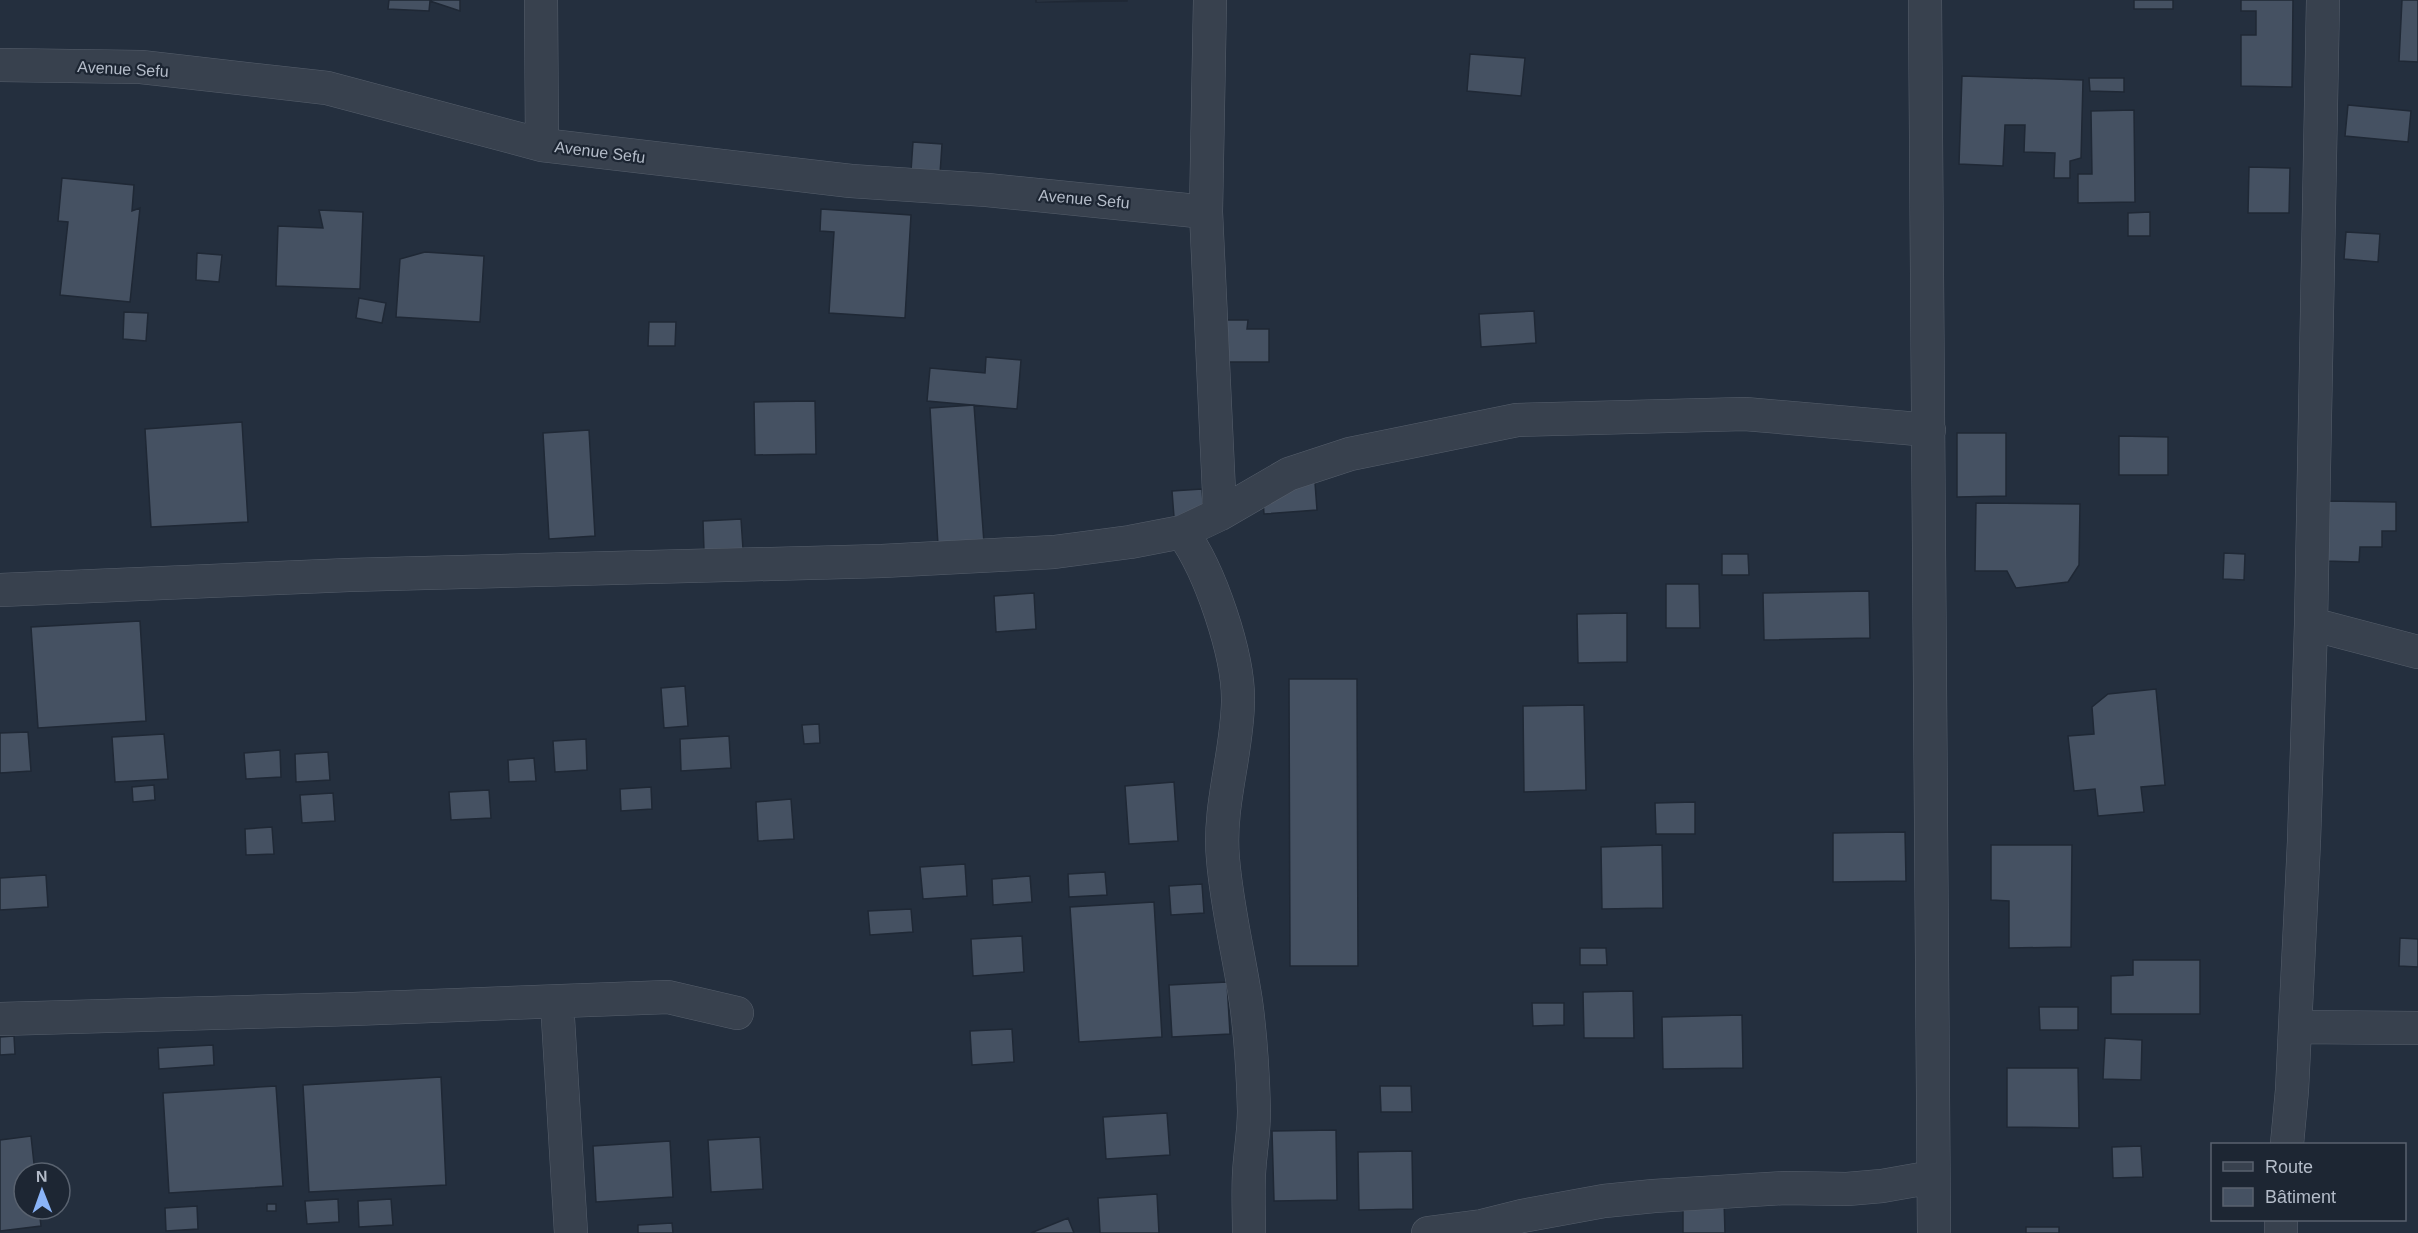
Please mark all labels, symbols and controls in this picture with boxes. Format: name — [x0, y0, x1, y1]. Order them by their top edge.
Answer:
street label: Avenue Sefu — [77, 58, 169, 80]
street label: Avenue Sefu — [554, 138, 646, 166]
street label: Avenue Sefu — [1038, 187, 1130, 211]
legend — [2211, 1143, 2406, 1221]
text: Route — [2265, 1157, 2313, 1177]
north arrow — [12, 1161, 72, 1221]
text: N — [36, 1168, 48, 1185]
text: Bâtiment — [2265, 1187, 2336, 1207]

